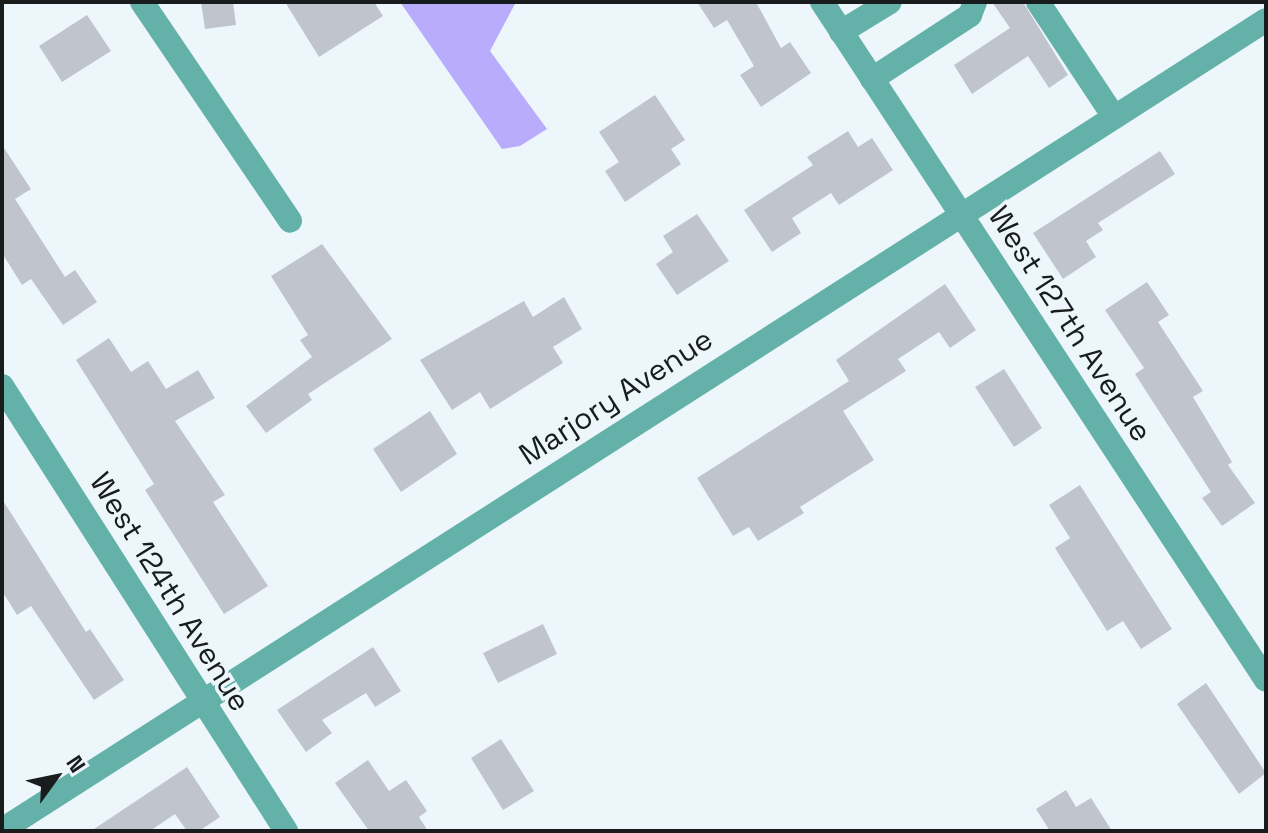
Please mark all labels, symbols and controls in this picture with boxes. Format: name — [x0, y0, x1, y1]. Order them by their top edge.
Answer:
street label: West 127th Avenue — [980, 199, 1160, 449]
street label: Marjory Avenue — [512, 321, 720, 473]
street label: West 124th Avenue — [82, 466, 258, 718]
north arrow — [16, 737, 96, 817]
text: N — [60, 750, 92, 778]

